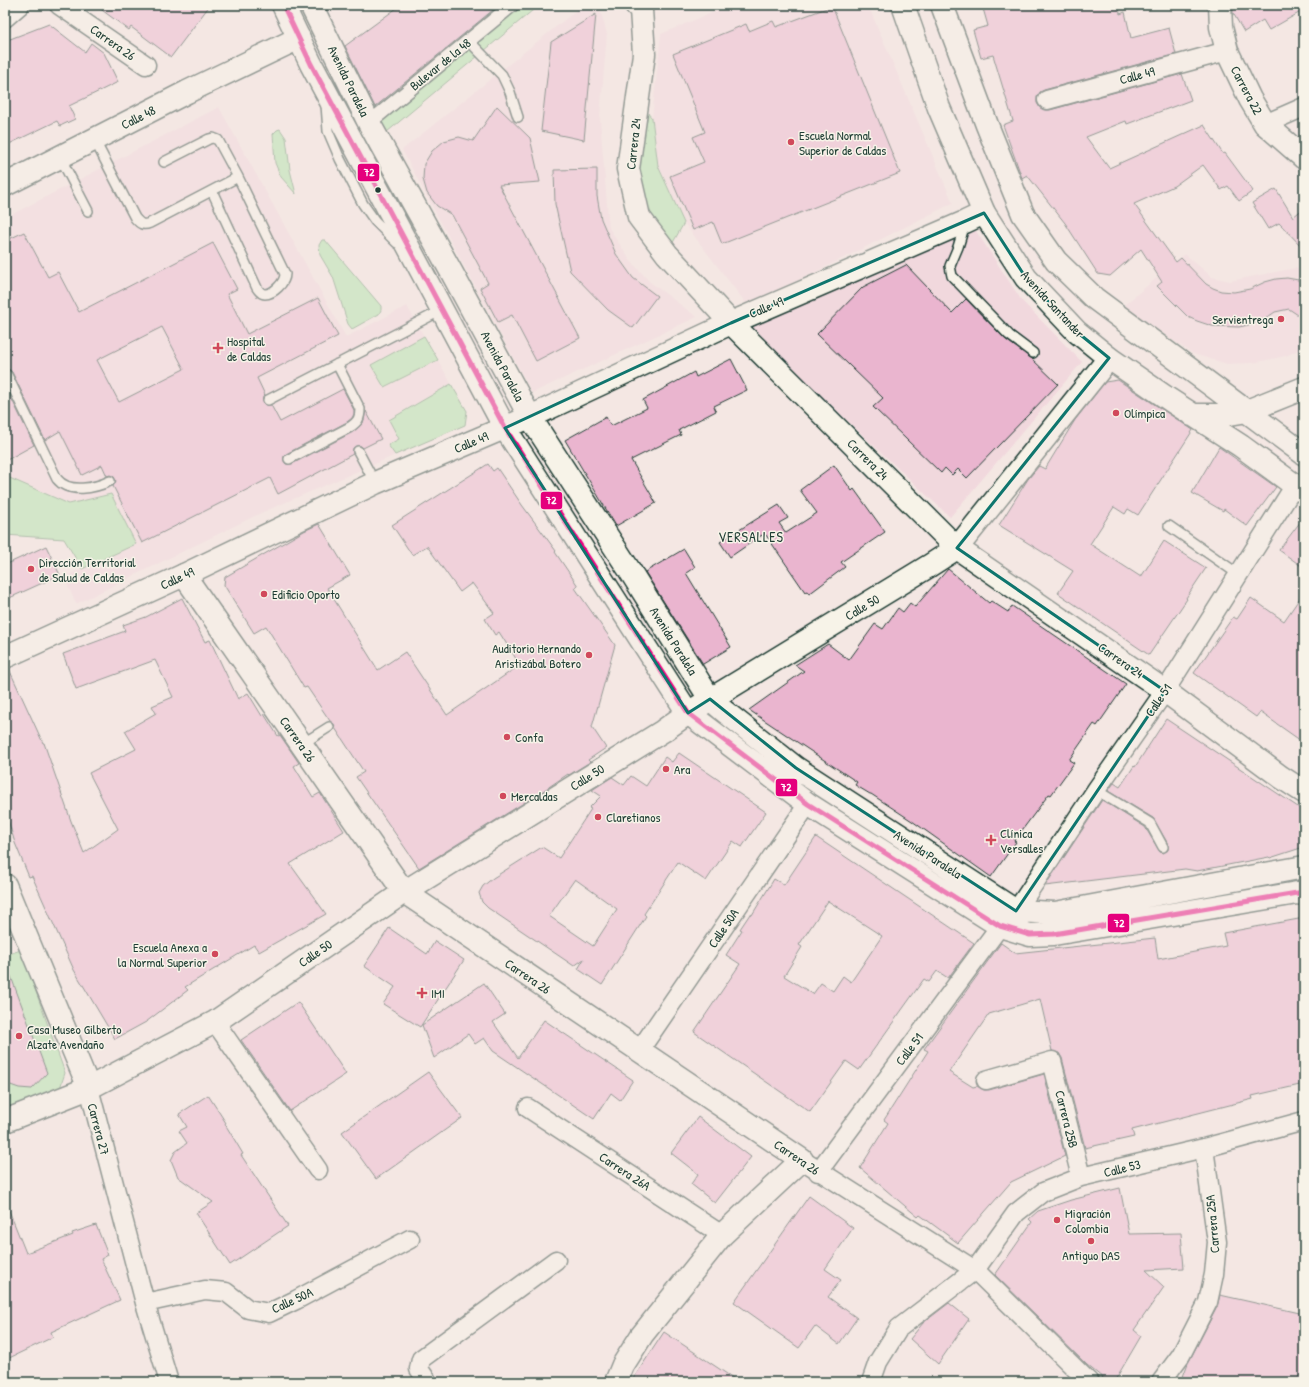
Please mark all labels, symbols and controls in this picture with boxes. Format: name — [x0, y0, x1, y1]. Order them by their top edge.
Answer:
street label: Carrera 26 — [87, 20, 139, 64]
street label: Bulevar de la 48 — [406, 33, 475, 94]
street label: Avenida Paralela — [324, 42, 374, 120]
street label: Calle 49 — [1117, 62, 1157, 88]
street label: Carrera 22 — [1227, 63, 1267, 117]
street label: Calle 48 — [118, 101, 159, 133]
street label: Carrera 24 — [621, 117, 645, 171]
place label: Escuela Normal Superior de Caldas — [799, 126, 886, 159]
marker: Escuela Normal Superior de Caldas — [786, 137, 796, 147]
line badge: 72 — [357, 163, 380, 182]
text: 72 — [363, 165, 375, 179]
unlabelled marker — [373, 185, 383, 195]
street label: Avenida Santander — [1017, 266, 1089, 342]
street label: Calle 49 — [746, 292, 786, 322]
place label: Servientrega — [1212, 310, 1273, 328]
marker: Servientrega — [1276, 314, 1286, 324]
street label: Avenida Paralela — [477, 328, 529, 404]
place label: Hospital de Caldas — [227, 332, 271, 365]
marker: Hospital de Caldas — [212, 342, 224, 354]
place label: Olímpica — [1124, 404, 1165, 422]
marker: Olímpica — [1111, 408, 1121, 418]
street label: Calle 49 — [451, 427, 491, 457]
street label: Carrera 24 — [843, 434, 893, 484]
line badge: 72 — [540, 491, 563, 510]
text: 72 — [545, 493, 557, 507]
district label: VERSALLES — [718, 527, 784, 546]
place label: Dirección Territorial de Salud de Caldas — [39, 553, 136, 586]
street label: Calle 49 — [157, 562, 197, 594]
marker: Dirección Territorial de Salud de Caldas — [26, 564, 36, 574]
place label: Edificio Oporto — [272, 585, 340, 603]
marker: Edificio Oporto — [259, 589, 269, 599]
street label: Calle 50 — [841, 590, 883, 624]
street label: Avenida Paralela — [646, 603, 702, 679]
street label: Carrera 24 — [1095, 638, 1147, 682]
place label: Auditorio Hernando Aristizábal Botero — [492, 639, 581, 672]
marker: Auditorio Hernando Aristizábal Botero — [584, 650, 594, 660]
street label: Calle 51 — [1140, 680, 1176, 720]
street label: Carrera 26 — [276, 713, 320, 765]
place label: Confa — [515, 728, 543, 746]
marker: Confa — [502, 732, 512, 742]
street label: Calle 50 — [566, 759, 608, 795]
place label: Ara — [674, 760, 690, 778]
marker: Ara — [661, 764, 671, 774]
line badge: 72 — [775, 778, 798, 797]
text: 72 — [780, 780, 792, 794]
place label: Mercaldas — [511, 787, 558, 805]
marker: Mercaldas — [498, 791, 508, 801]
place label: Claretianos — [606, 808, 660, 826]
marker: Claretianos — [593, 812, 603, 822]
place label: Clínica Versalles — [1000, 824, 1043, 857]
street label: Avenida Paralela — [891, 825, 965, 883]
marker: Clínica Versalles — [985, 834, 997, 846]
street label: Calle 50A — [703, 904, 743, 951]
line badge: 72 — [1107, 913, 1130, 933]
text: 72 — [1113, 916, 1125, 930]
street label: Calle 50 — [295, 935, 336, 971]
place label: Escuela Anexa a la Normal Superior — [118, 938, 207, 971]
marker: Escuela Anexa a la Normal Superior — [210, 949, 220, 959]
street label: Carrera 26 — [502, 954, 554, 998]
place label: IMI — [431, 984, 445, 1002]
marker: IMI — [416, 987, 428, 999]
place label: Casa Museo Gilberto Alzate Avendaño — [27, 1020, 122, 1053]
street label: Calle 51 — [891, 1029, 927, 1069]
marker: Casa Museo Gilberto Alzate Avendaño — [14, 1031, 24, 1041]
street label: Carrera 25B — [1051, 1088, 1083, 1150]
street label: Carrera 27 — [83, 1101, 115, 1157]
street label: Carrera 26 — [771, 1135, 823, 1179]
street label: Carrera 26A — [596, 1148, 655, 1195]
street label: Calle 53 — [1102, 1155, 1142, 1181]
street label: Carrera 25A — [1200, 1193, 1224, 1254]
place label: Migración Colombia — [1065, 1204, 1111, 1237]
marker: Migración Colombia — [1052, 1215, 1062, 1225]
marker: Antiguo DAS — [1086, 1236, 1096, 1246]
place label: Antiguo DAS — [1062, 1246, 1120, 1264]
street label: Calle 50A — [268, 1282, 316, 1317]

